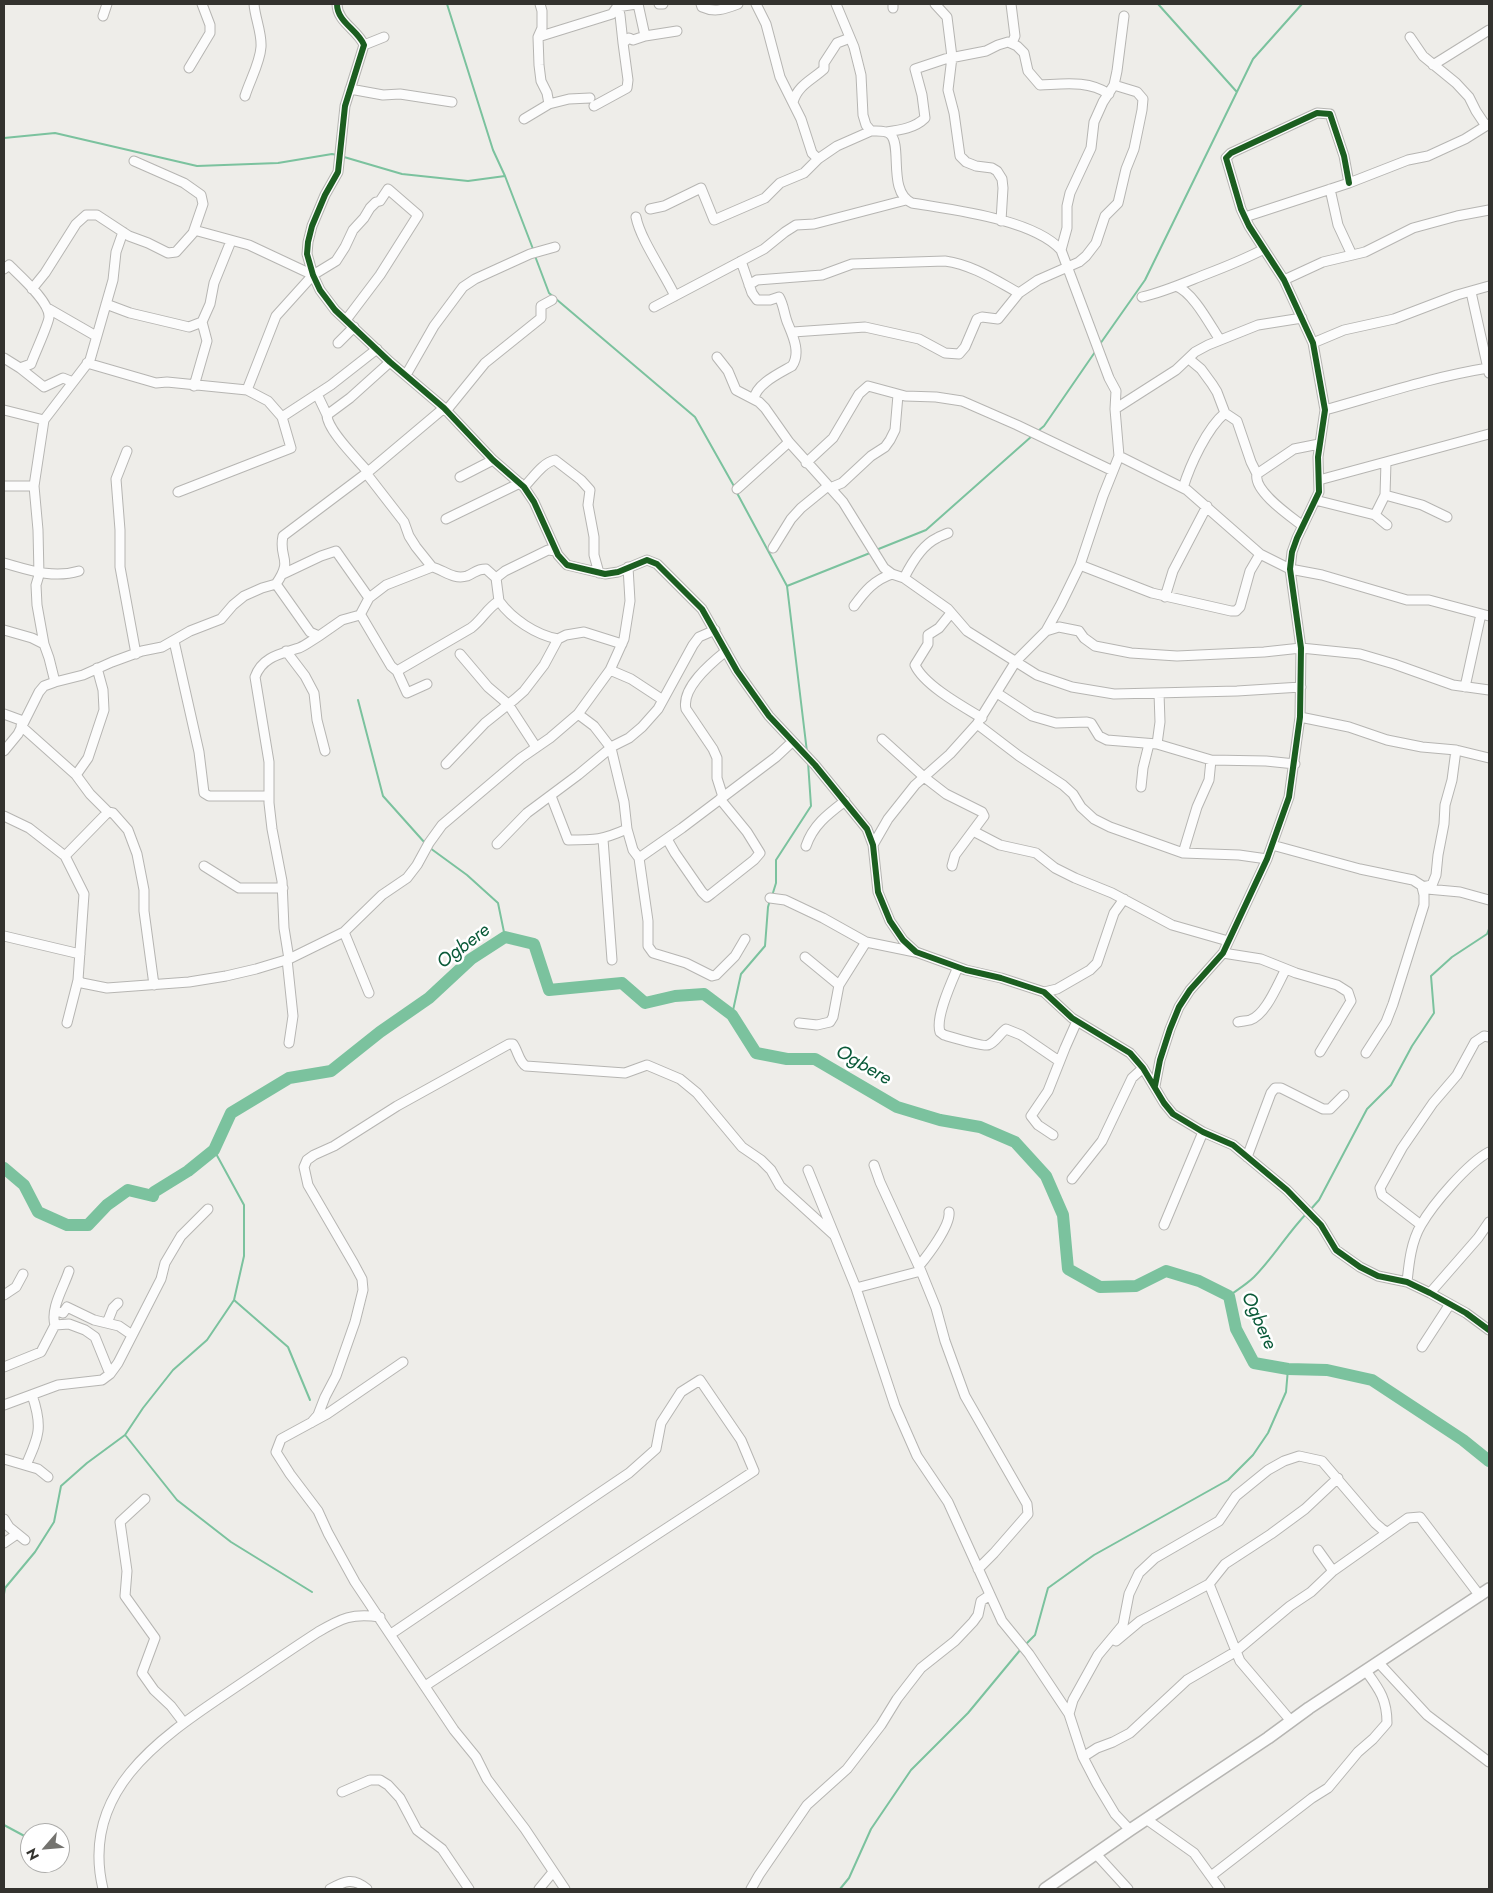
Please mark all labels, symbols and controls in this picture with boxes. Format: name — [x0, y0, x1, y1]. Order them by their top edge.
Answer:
water label: Ogbere — [433, 920, 495, 974]
water label: Ogbere — [831, 1041, 895, 1091]
water label: Ogbere — [1235, 1289, 1281, 1353]
north arrow — [20, 1823, 70, 1873]
text: N — [21, 1845, 44, 1864]

